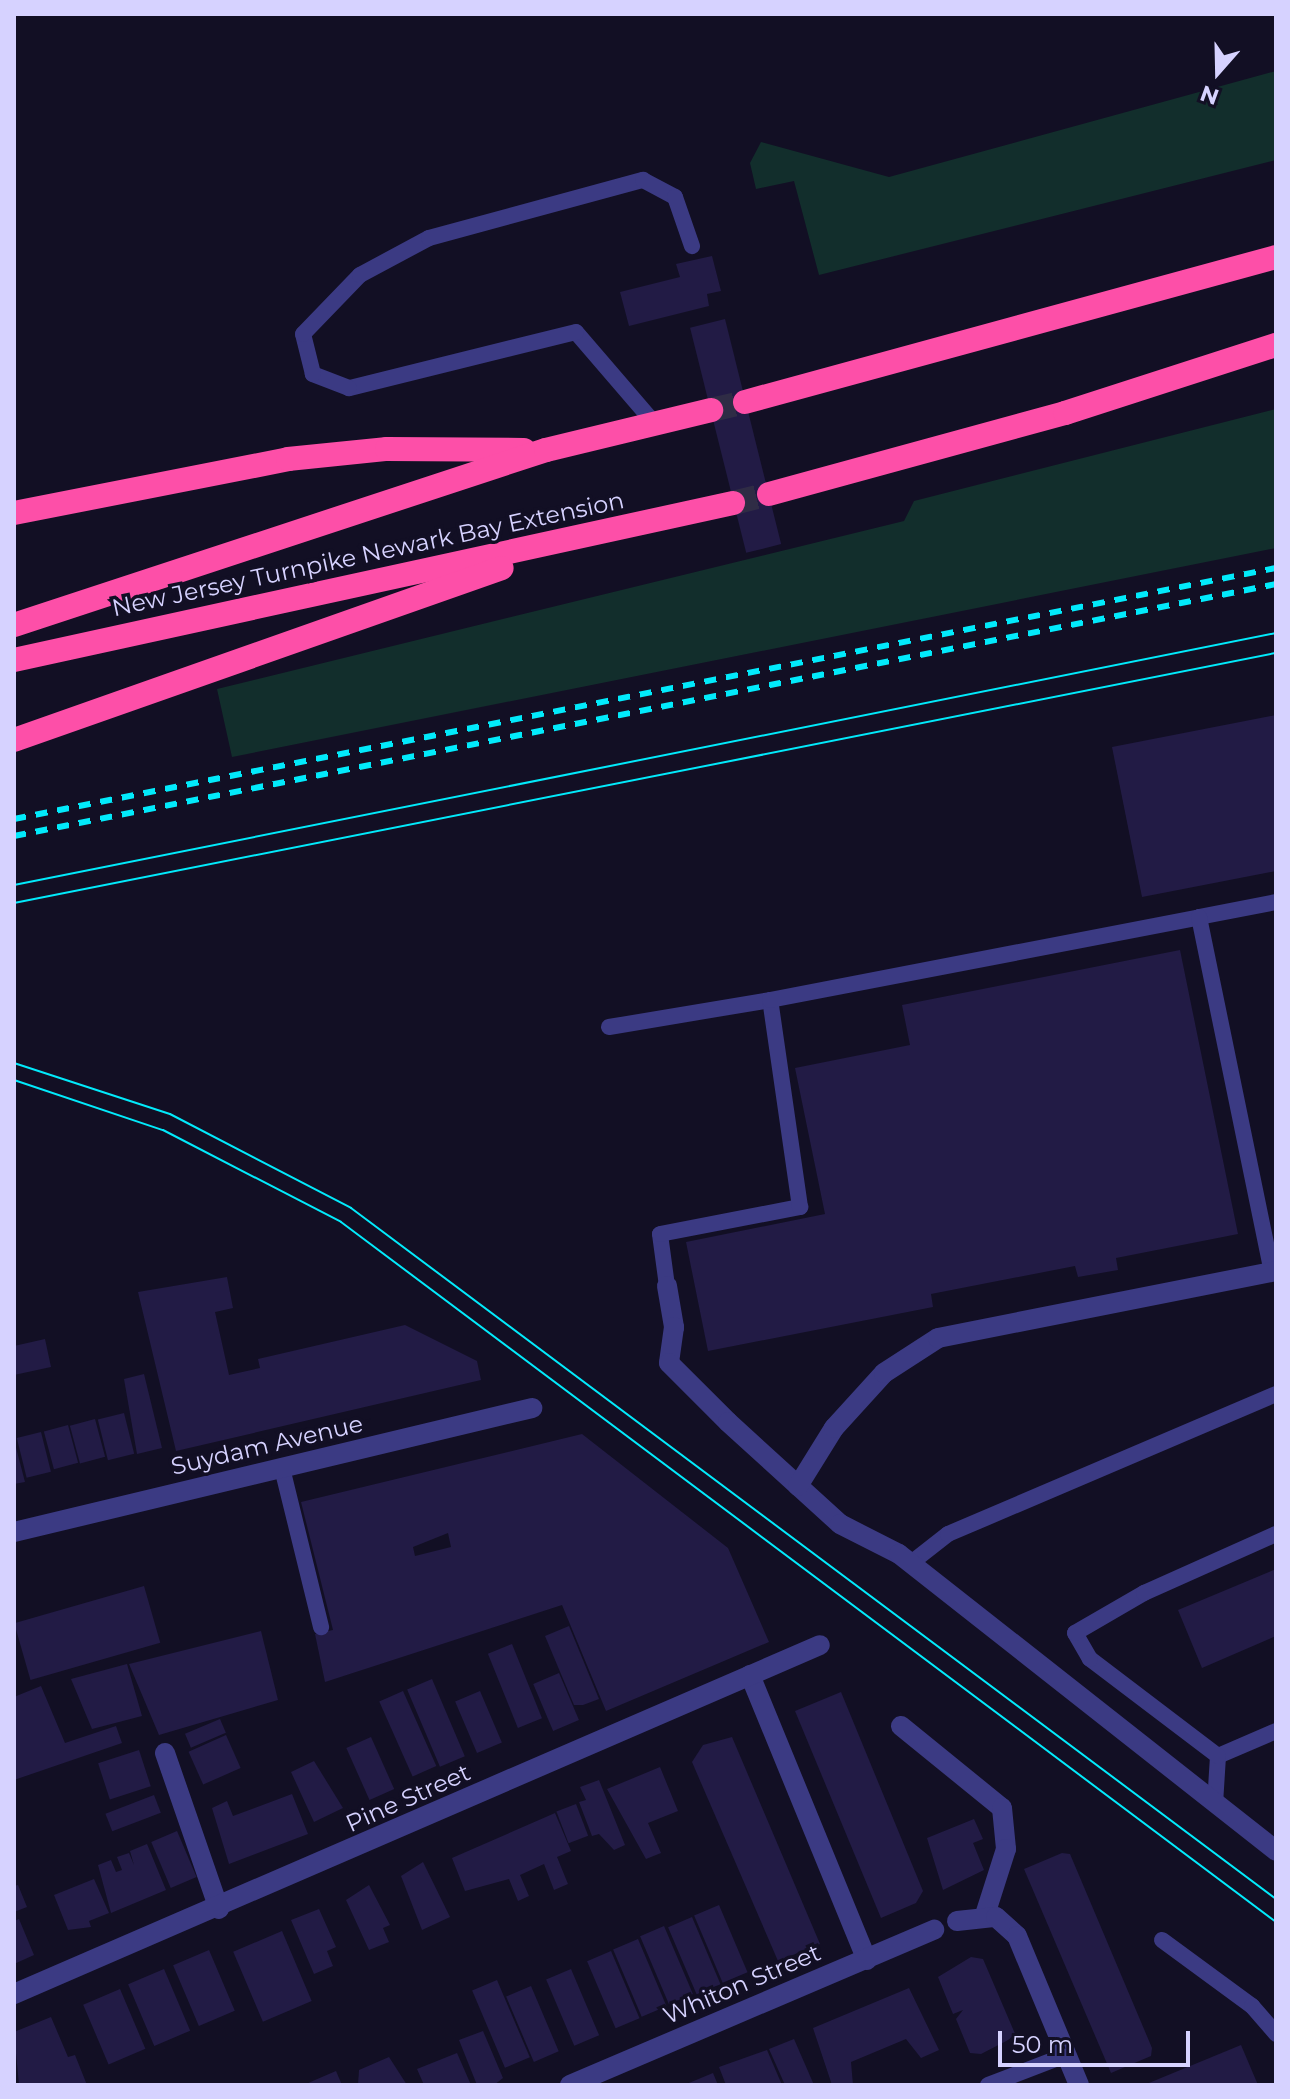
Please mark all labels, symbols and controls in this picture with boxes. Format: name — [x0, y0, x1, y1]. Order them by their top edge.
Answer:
north arrow — [1178, 32, 1258, 112]
text: N — [1197, 79, 1223, 111]
street label: New Jersey Turnpike Newark Bay Extension — [109, 486, 627, 622]
street label: Suydam Avenue — [168, 1409, 366, 1481]
street label: Pine Street — [341, 1758, 475, 1838]
street label: Whiton Street — [659, 1938, 825, 2030]
scale bar — [1002, 2015, 1194, 2065]
text: 50 m — [1012, 2030, 1073, 2059]

